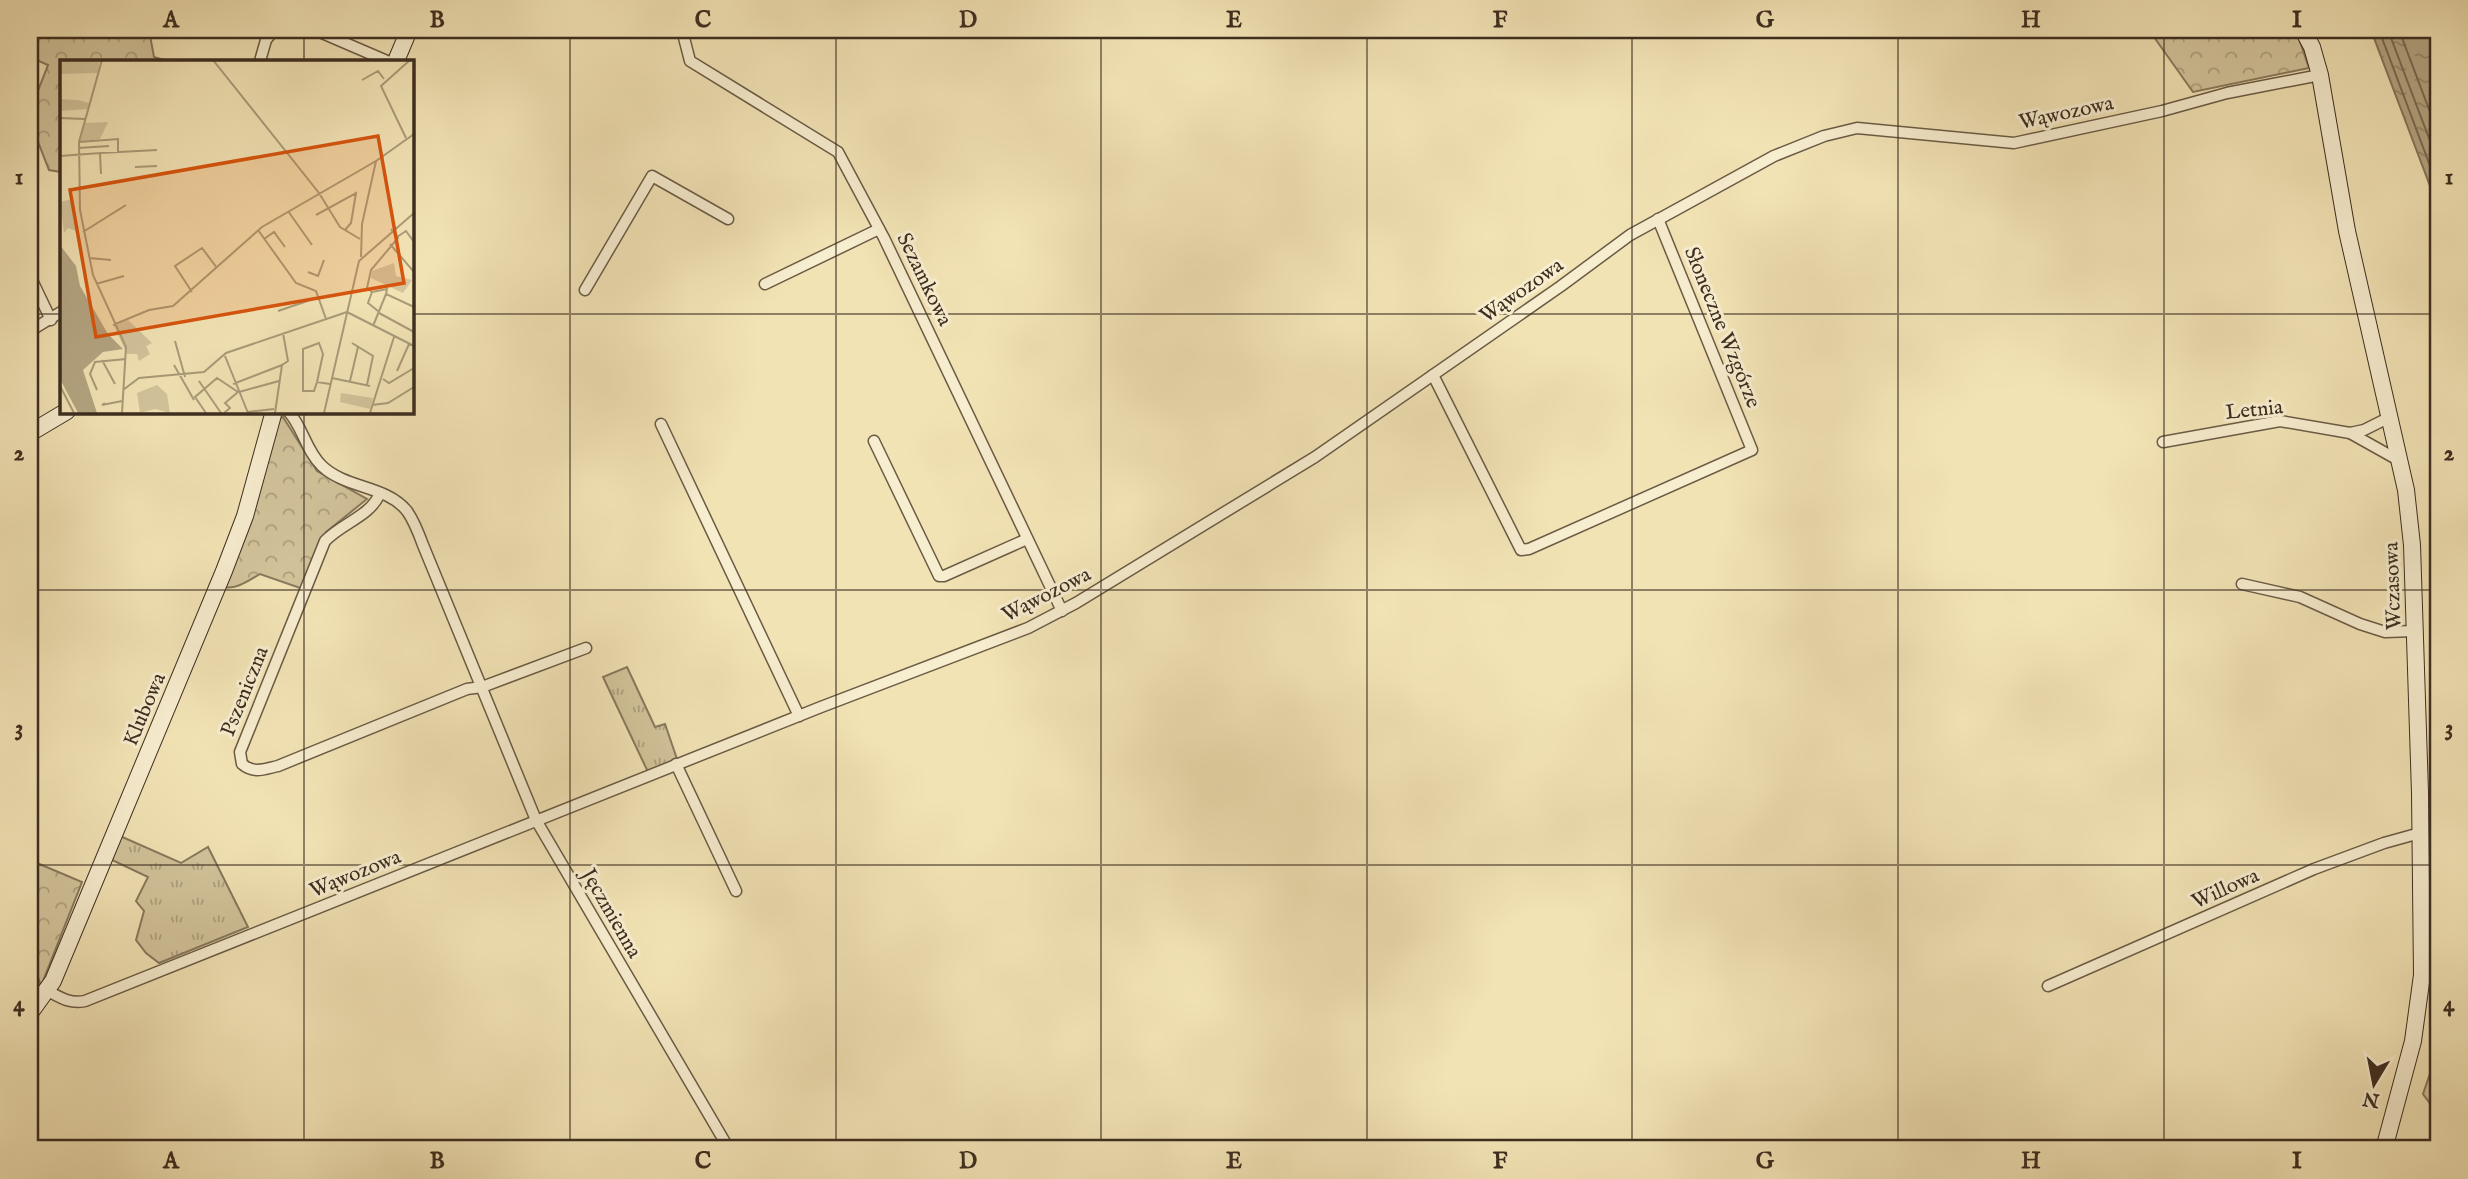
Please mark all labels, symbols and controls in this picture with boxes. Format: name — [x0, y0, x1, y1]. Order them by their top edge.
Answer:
text: A — [162, 6, 180, 35]
text: B — [429, 6, 445, 35]
text: C — [695, 6, 712, 35]
text: D — [959, 6, 977, 35]
text: E — [1226, 6, 1242, 35]
text: F — [1493, 6, 1508, 35]
text: G — [1756, 6, 1775, 35]
text: H — [2021, 6, 2041, 35]
text: I — [2292, 6, 2302, 35]
inset map — [60, 60, 413, 413]
street label: Wąwozowa — [2016, 90, 2117, 137]
text: 1 — [15, 163, 23, 192]
text: 1 — [2445, 163, 2453, 192]
street label: Sezamkowa — [890, 229, 958, 332]
street label: Słoneczne Wzgórze — [1677, 243, 1766, 412]
street label: Wąwozowa — [1475, 252, 1570, 330]
street label: Letnia — [2224, 394, 2285, 427]
text: 2 — [14, 439, 25, 468]
text: 2 — [2444, 439, 2455, 468]
street label: Wczasowa — [2378, 541, 2409, 630]
street label: Wąwozowa — [998, 561, 1096, 629]
street label: Pszeniczna — [215, 642, 276, 740]
street label: Klubowa — [118, 668, 173, 750]
text: 3 — [15, 714, 23, 743]
text: 3 — [2445, 714, 2453, 743]
street label: Wąwozowa — [306, 844, 406, 905]
street label: Jęczmienna — [573, 862, 648, 964]
street label: Willowa — [2188, 862, 2264, 916]
text: 4 — [13, 990, 25, 1019]
text: 4 — [2443, 990, 2455, 1019]
north arrow — [2338, 1050, 2408, 1120]
text: N — [2361, 1085, 2383, 1112]
text: A — [162, 1147, 180, 1176]
text: B — [429, 1147, 445, 1176]
text: C — [695, 1147, 712, 1176]
text: D — [959, 1147, 977, 1176]
text: E — [1226, 1147, 1242, 1176]
text: F — [1493, 1147, 1508, 1176]
text: G — [1756, 1147, 1775, 1176]
text: H — [2021, 1147, 2041, 1176]
text: I — [2292, 1147, 2302, 1176]

